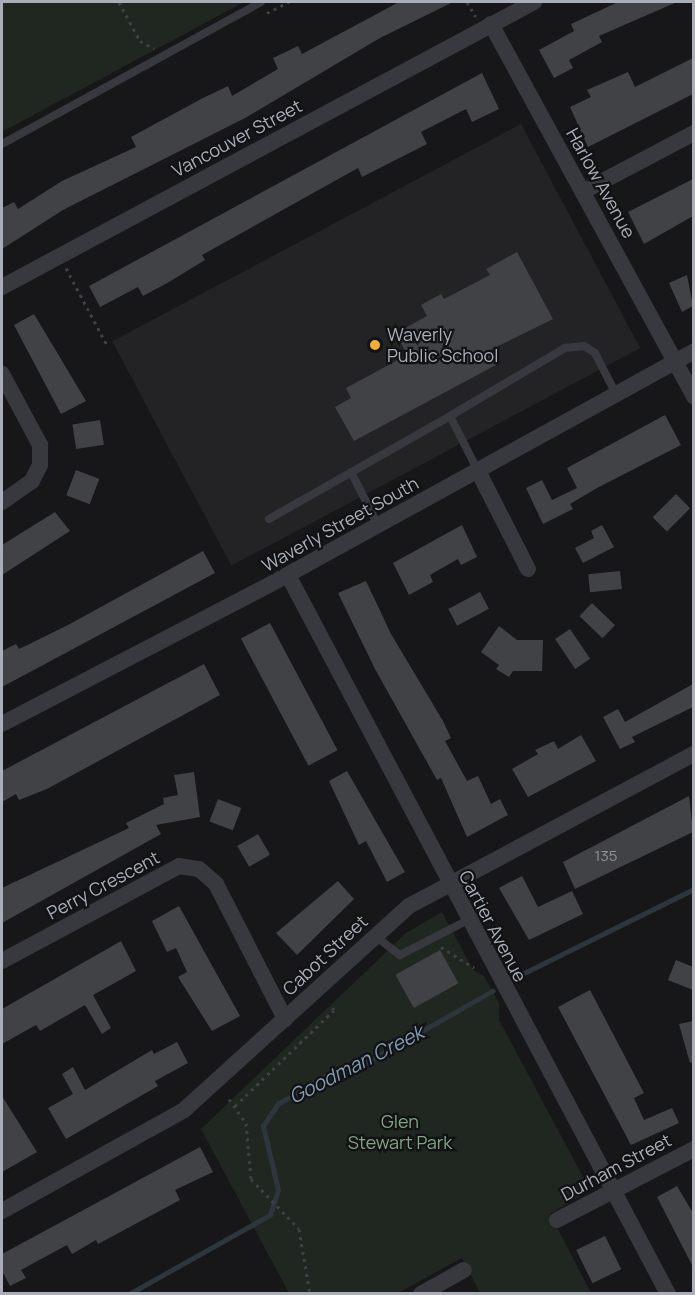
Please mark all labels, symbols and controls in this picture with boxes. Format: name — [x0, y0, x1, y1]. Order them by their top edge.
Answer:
street label: Vancouver Street — [168, 95, 306, 181]
street label: Harlow Avenue — [562, 124, 640, 242]
place label: Waverly Public School — [387, 324, 498, 366]
marker: Waverly Public School — [368, 338, 382, 352]
street label: Waverly Street South — [258, 472, 422, 576]
street label: Perry Crescent — [43, 846, 163, 924]
house number: 135 — [595, 847, 617, 865]
street label: Cartier Avenue — [455, 867, 531, 985]
street label: Cabot Street — [278, 910, 372, 1000]
water label: Goodman Creek — [285, 1020, 427, 1108]
park label: Glen Stewart Park — [348, 1111, 452, 1154]
street label: Durham Street — [557, 1129, 675, 1205]

